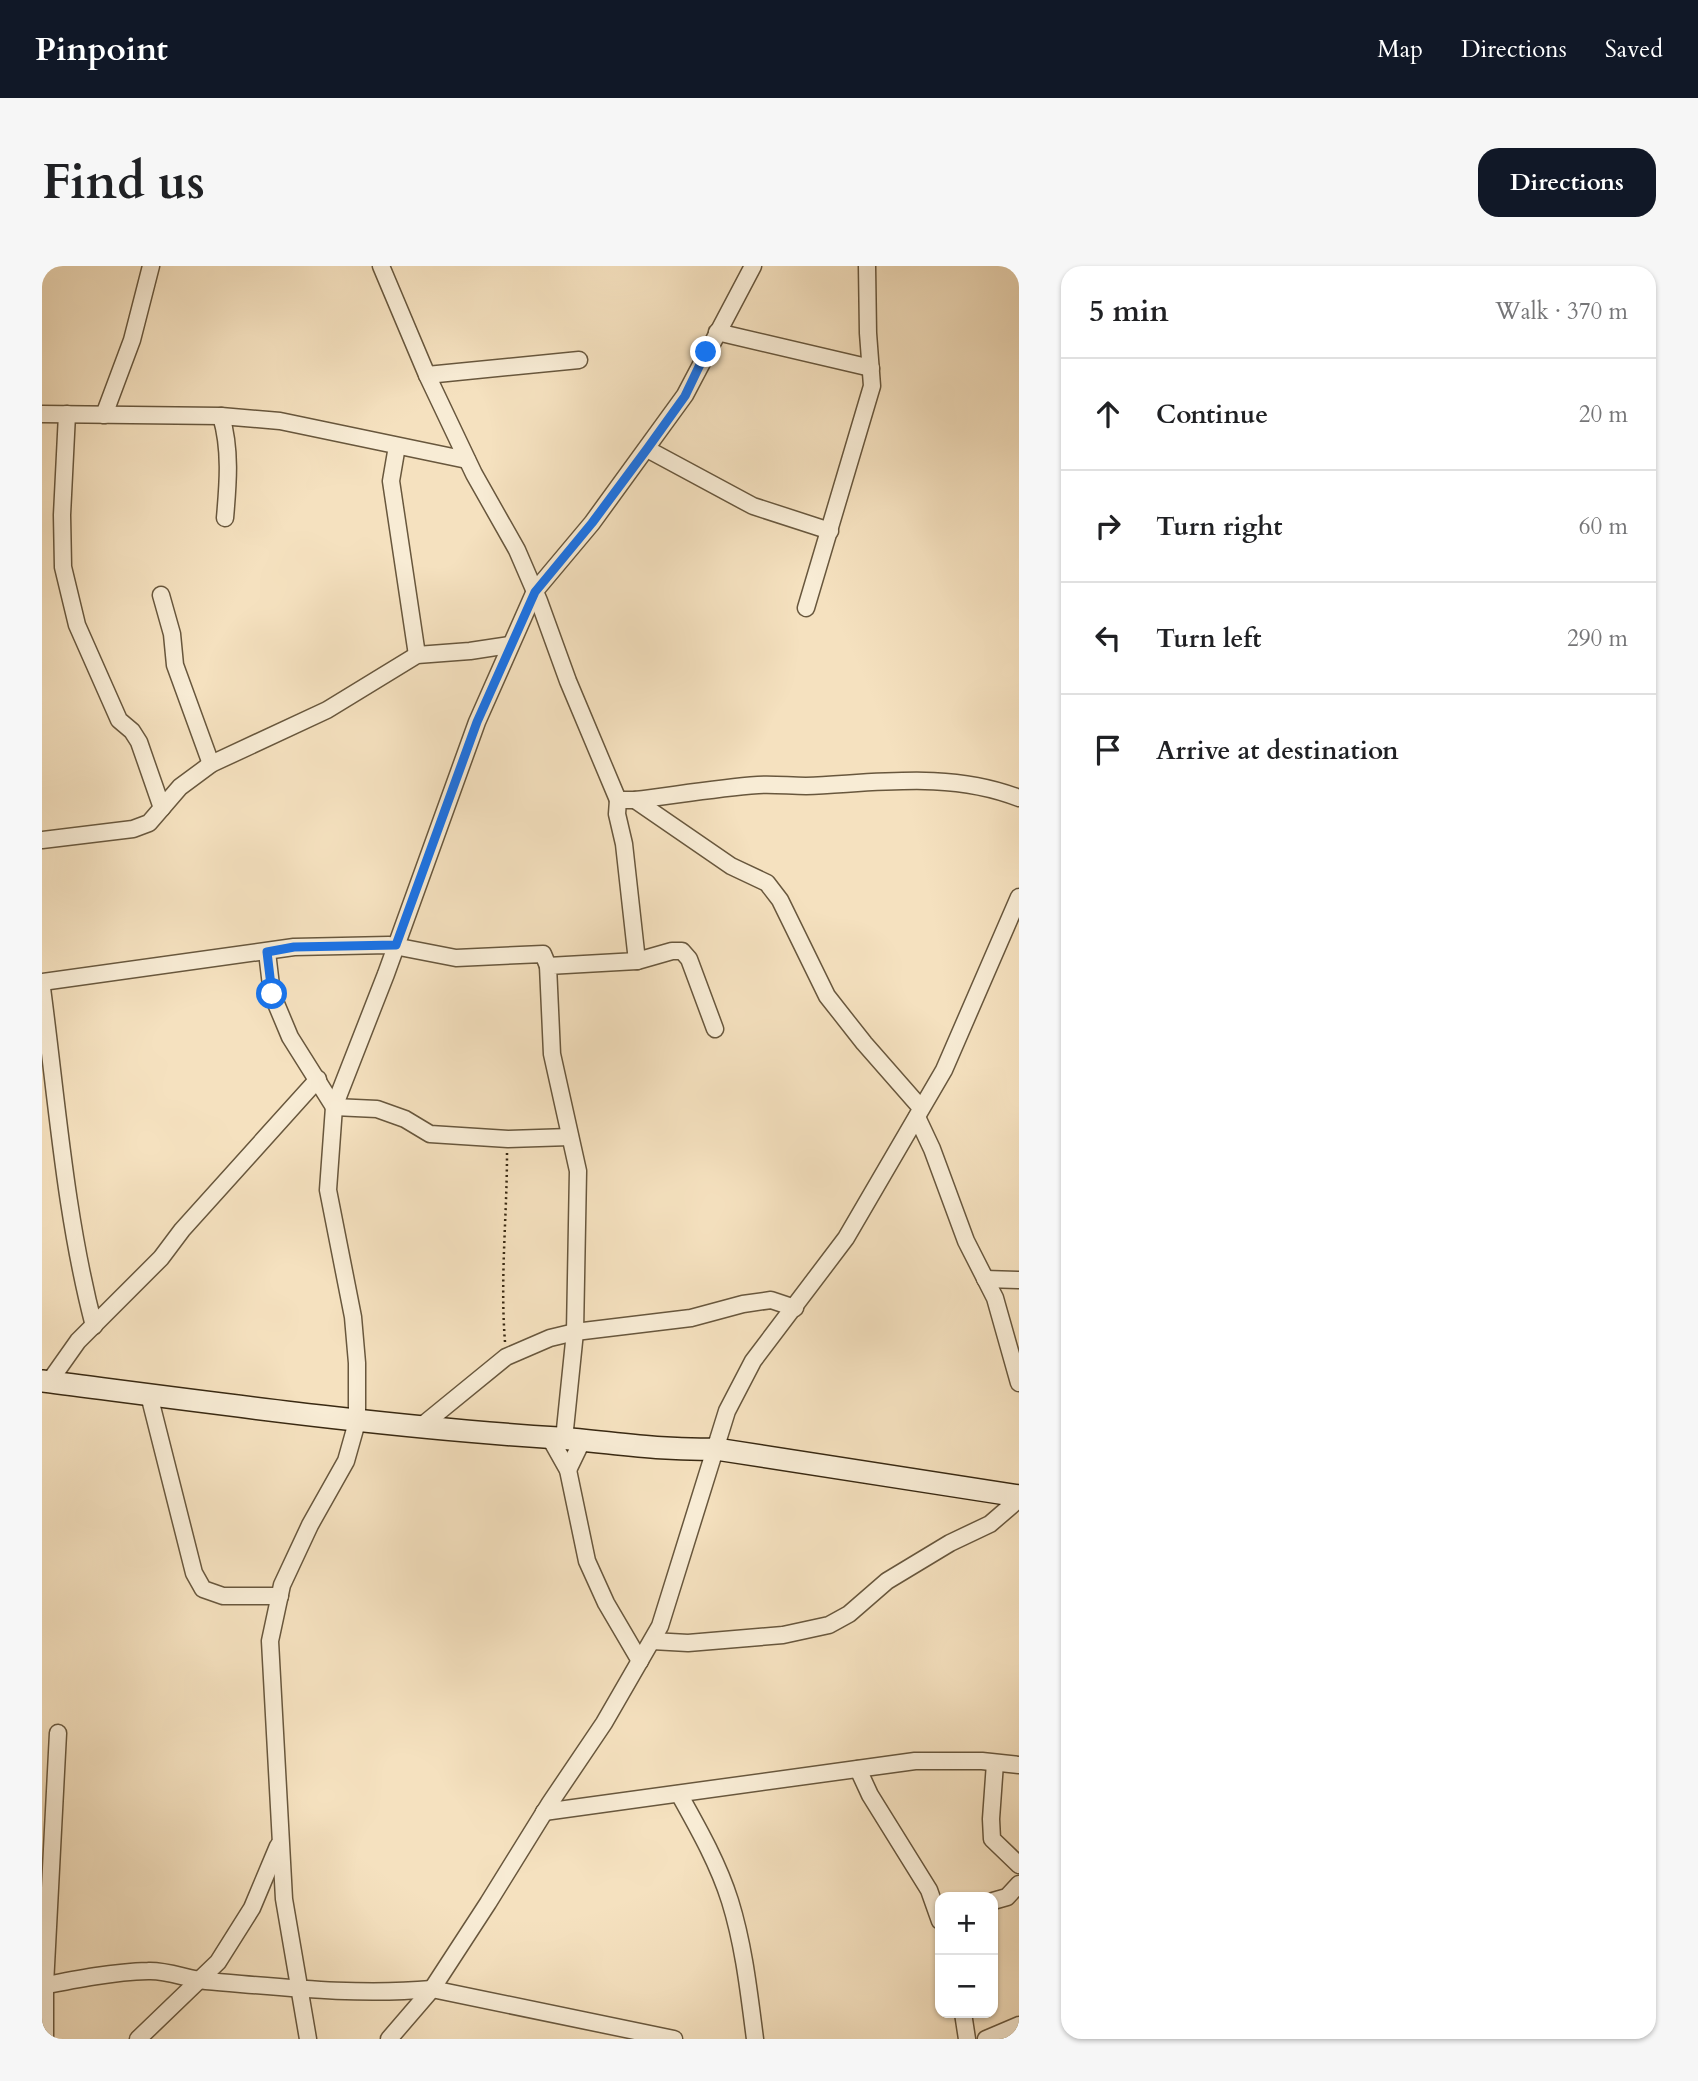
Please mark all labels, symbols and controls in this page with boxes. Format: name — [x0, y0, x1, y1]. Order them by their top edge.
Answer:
text: Pinpoint — [35, 27, 168, 72]
text: Map — [1377, 33, 1423, 66]
text: Directions — [1461, 33, 1567, 66]
text: Saved — [1605, 33, 1663, 66]
button: Directions — [1478, 148, 1656, 217]
text: Find us — [42, 149, 205, 216]
text: 5 min — [1089, 291, 1169, 332]
text: Walk · 370 m — [1495, 296, 1628, 327]
route end — [690, 336, 721, 367]
icon: ahead — [1089, 395, 1127, 433]
text: Continue — [1156, 397, 1268, 432]
text: 20 m — [1579, 399, 1628, 430]
icon: right — [1089, 507, 1127, 545]
text: Turn right — [1156, 509, 1283, 544]
text: 60 m — [1579, 511, 1628, 542]
icon: left — [1089, 619, 1127, 657]
text: Turn left — [1156, 621, 1261, 656]
text: 290 m — [1567, 623, 1628, 654]
icon: arrive — [1089, 731, 1127, 769]
text: Arrive at destination — [1156, 733, 1399, 768]
route start — [256, 978, 287, 1009]
map controls — [935, 1892, 998, 2018]
button: + — [935, 1892, 998, 1955]
button: − — [935, 1955, 998, 2018]

